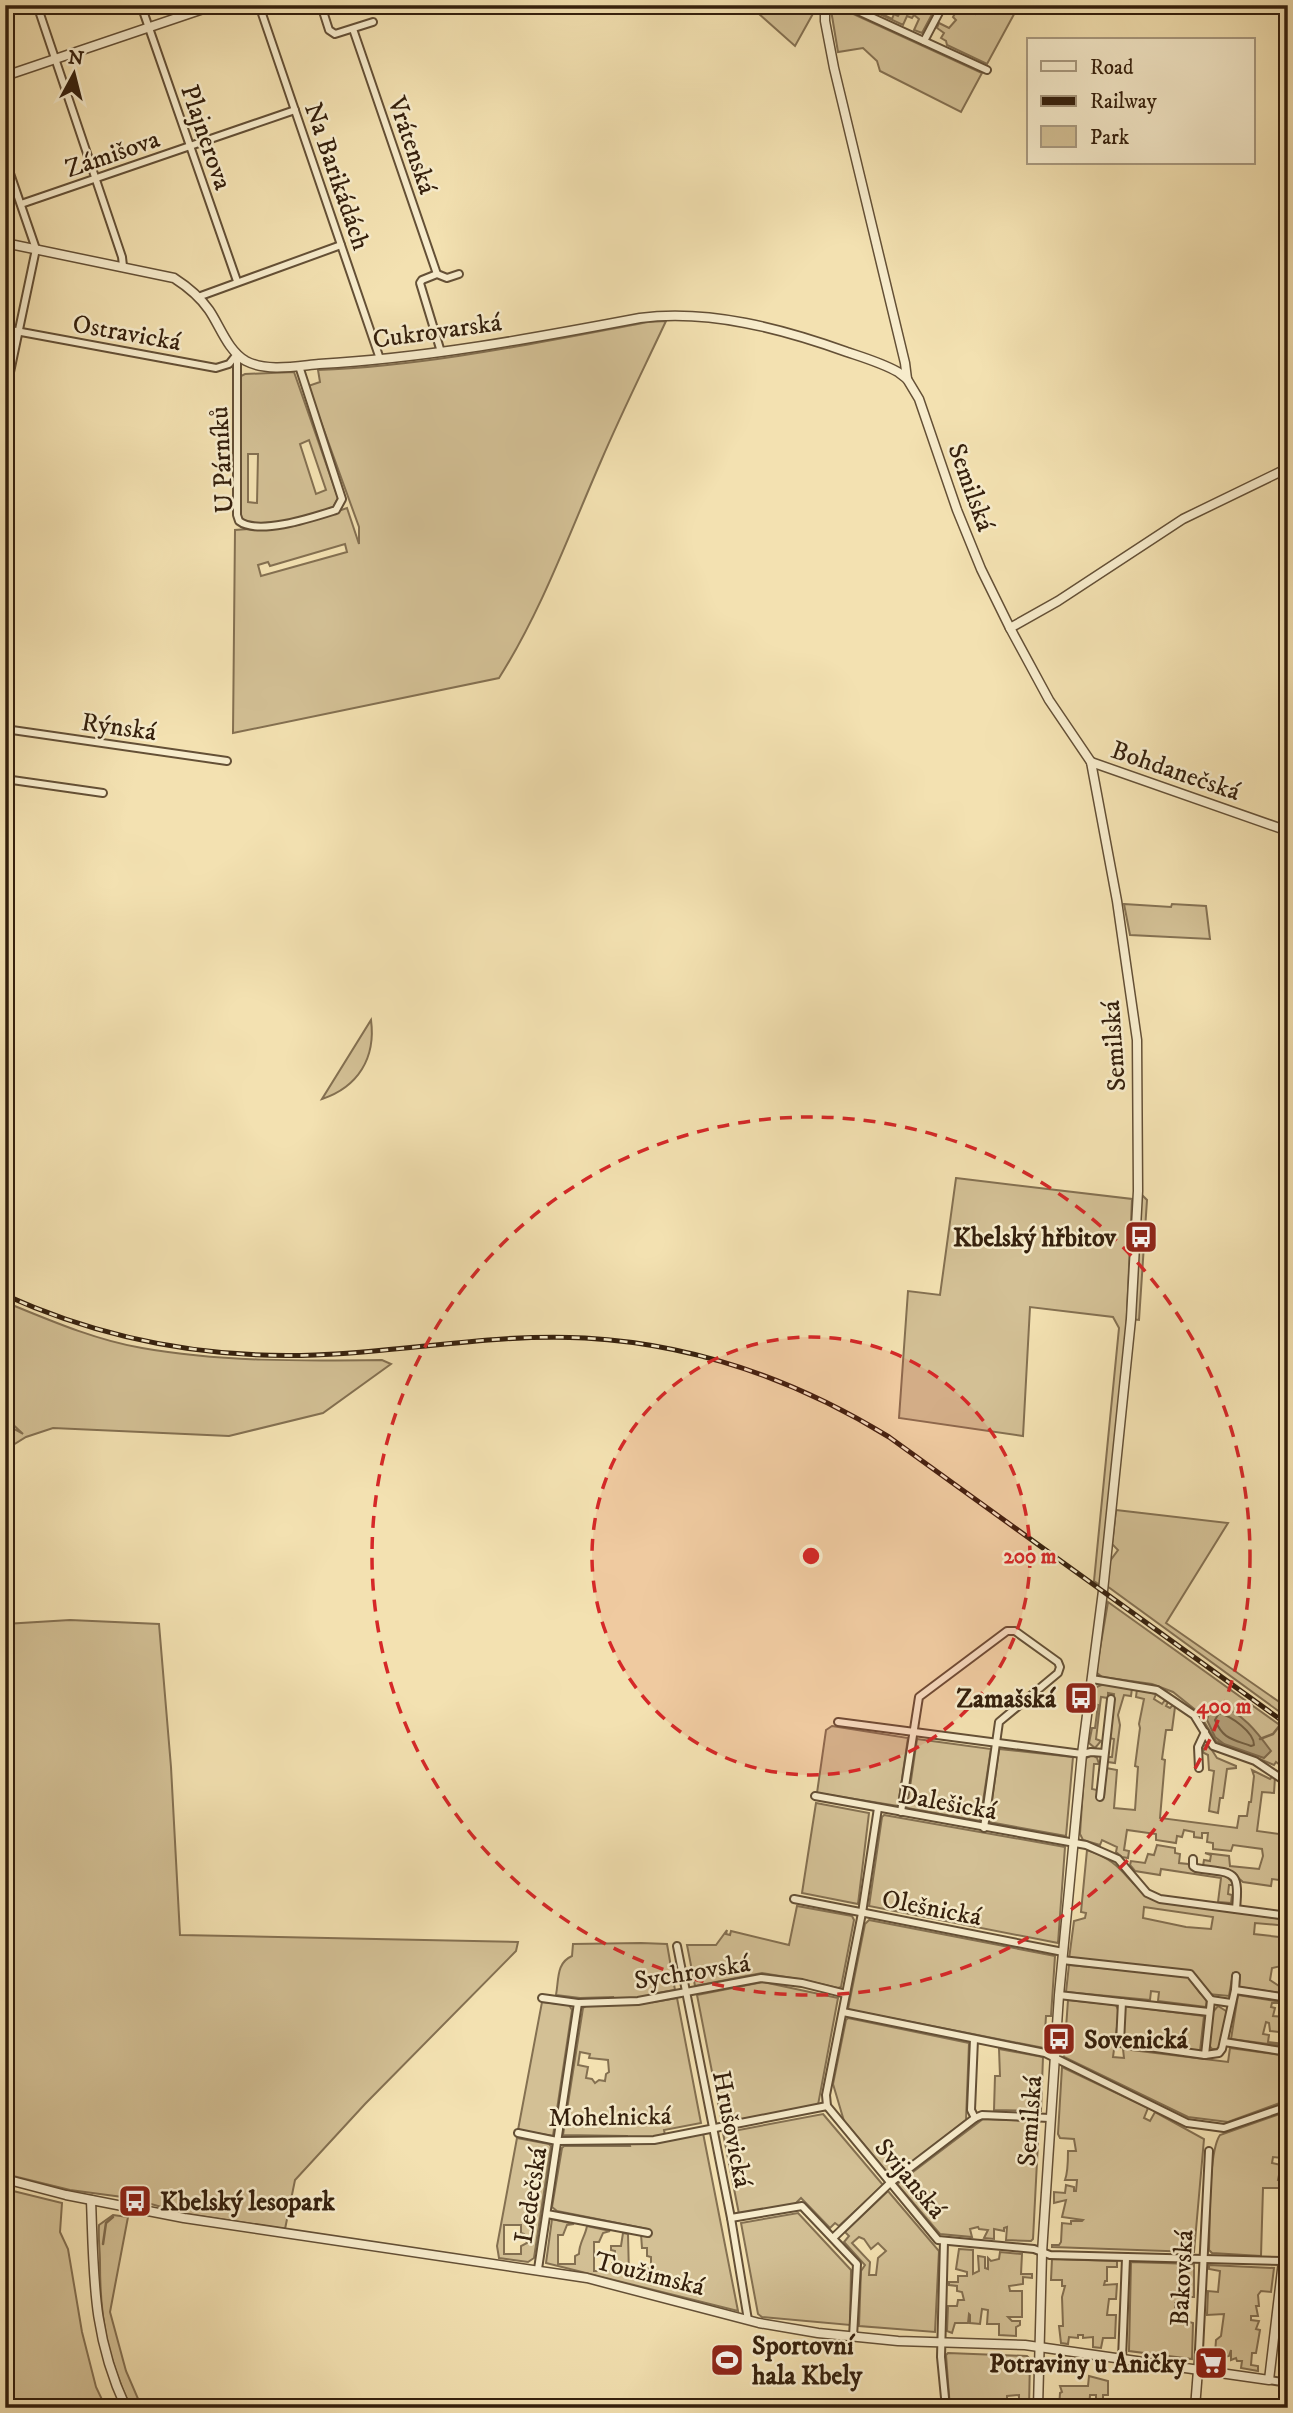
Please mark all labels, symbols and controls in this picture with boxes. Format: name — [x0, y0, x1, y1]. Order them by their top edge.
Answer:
north arrow — [38, 38, 108, 108]
legend — [1027, 38, 1254, 164]
text: N — [67, 46, 85, 71]
text: Road — [1090, 55, 1134, 81]
street label: Plajnerova — [172, 81, 239, 194]
text: Railway — [1090, 89, 1158, 115]
street label: Vrátenská — [379, 91, 444, 199]
street label: Na Barikádách — [296, 98, 377, 255]
street label: Zámišova — [61, 123, 164, 186]
text: Park — [1090, 125, 1130, 151]
street label: Cukrovarská — [371, 306, 504, 357]
street label: Ostravická — [70, 308, 183, 359]
street label: U Párníků — [203, 406, 242, 514]
street label: Semilská — [940, 439, 1002, 536]
street label: Rýnská — [79, 706, 158, 749]
street label: Bohdanečská — [1106, 734, 1245, 809]
street label: Semilská — [1095, 999, 1134, 1092]
bus stop icon: Kbelský hřbitov — [1122, 1218, 1160, 1256]
place label: Kbelský hřbitov — [953, 1222, 1117, 1255]
centre of rings — [799, 1544, 823, 1568]
text: 200 m — [1003, 1544, 1057, 1570]
bus stop icon: Zamašská — [1062, 1679, 1100, 1717]
place label: Zamašská — [956, 1683, 1057, 1716]
text: 400 m — [1197, 1694, 1252, 1720]
street label: Dalešická — [896, 1779, 1000, 1828]
street label: Olešnická — [879, 1883, 984, 1934]
street label: Sychrovská — [632, 1947, 752, 1998]
bus stop icon: Sovenická — [1040, 2020, 1078, 2058]
place label: Sovenická — [1084, 2024, 1189, 2057]
street label: Hrušovická — [704, 2068, 759, 2191]
street label: Semilská — [1011, 2075, 1050, 2168]
street label: Mohelnická — [548, 2100, 672, 2135]
street label: Svijanská — [867, 2132, 953, 2226]
street label: Ledečská — [508, 2145, 555, 2246]
bus stop icon: Kbelský lesopark — [116, 2182, 154, 2220]
place label: Kbelský lesopark — [160, 2186, 336, 2219]
street label: Bakovská — [1163, 2229, 1202, 2327]
street label: Toužimská — [591, 2245, 708, 2304]
place label: Sportovní hala Kbely — [751, 2330, 863, 2393]
sports icon: Sportovní hala Kbely — [708, 2341, 746, 2379]
supermarket icon: Potraviny u Aničky — [1192, 2344, 1230, 2382]
place label: Potraviny u Aničky — [989, 2348, 1187, 2381]

